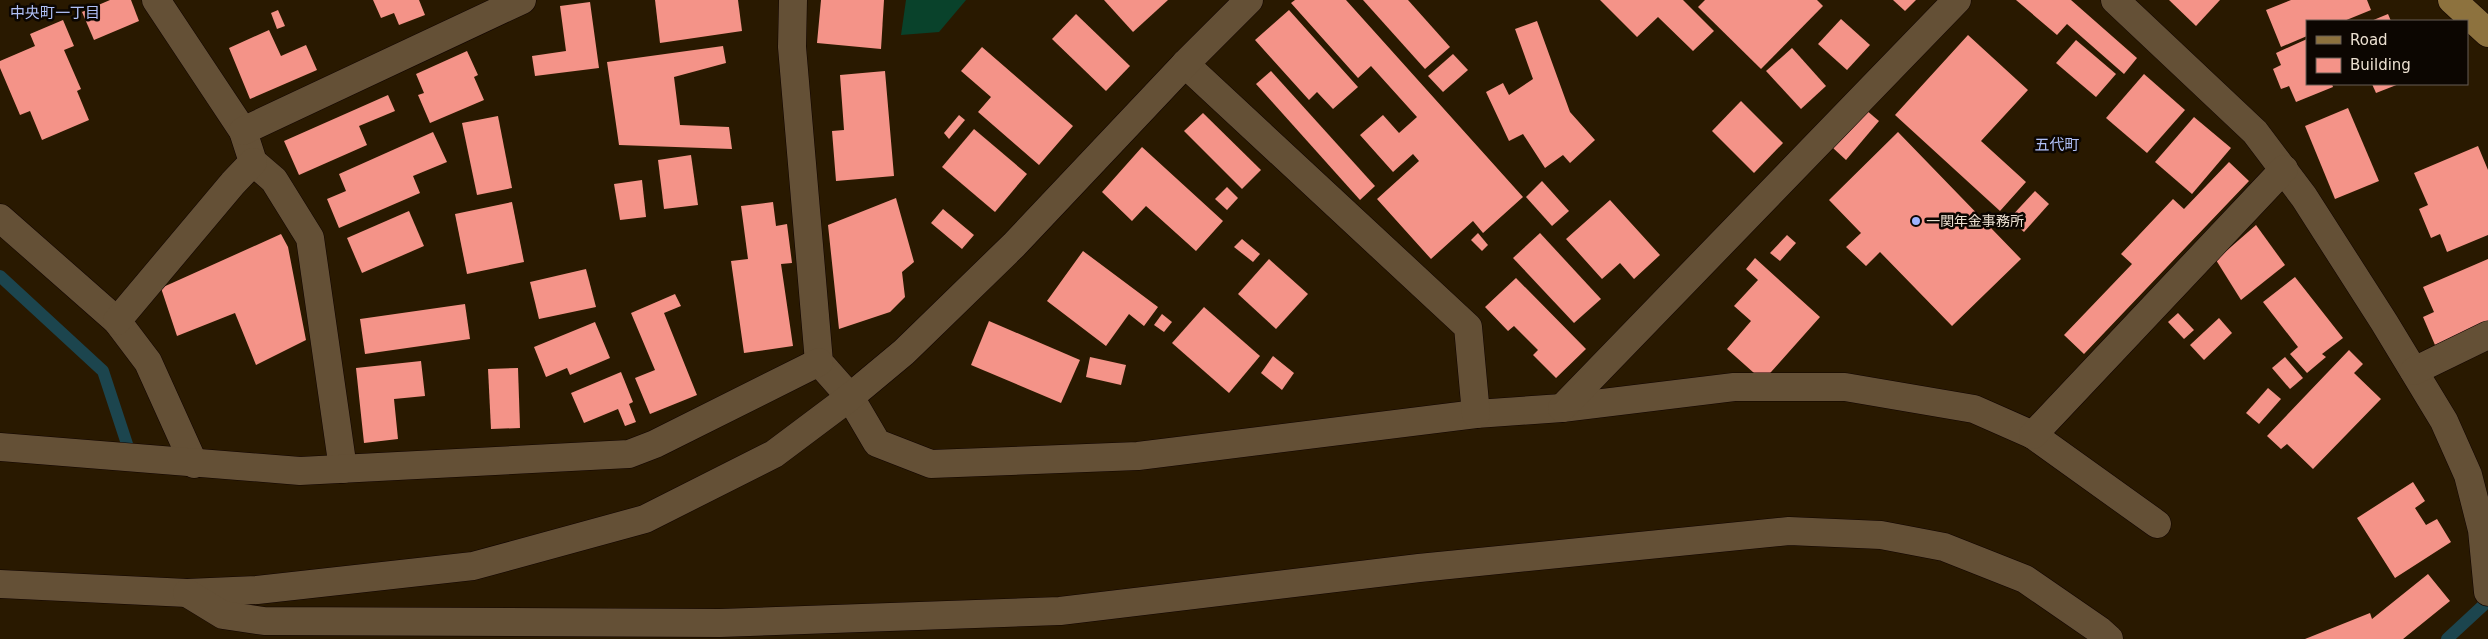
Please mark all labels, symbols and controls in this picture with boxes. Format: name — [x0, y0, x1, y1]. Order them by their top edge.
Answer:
district label: 中央町一丁目 — [10, 4, 100, 22]
legend — [2306, 20, 2468, 85]
text: Road — [2350, 31, 2388, 49]
text: Building — [2350, 56, 2411, 74]
district label: 五代町 — [2034, 136, 2080, 154]
place label: 一関年金事務所 — [1926, 213, 2024, 229]
marker: 一関年金事務所 — [1910, 215, 1922, 227]

